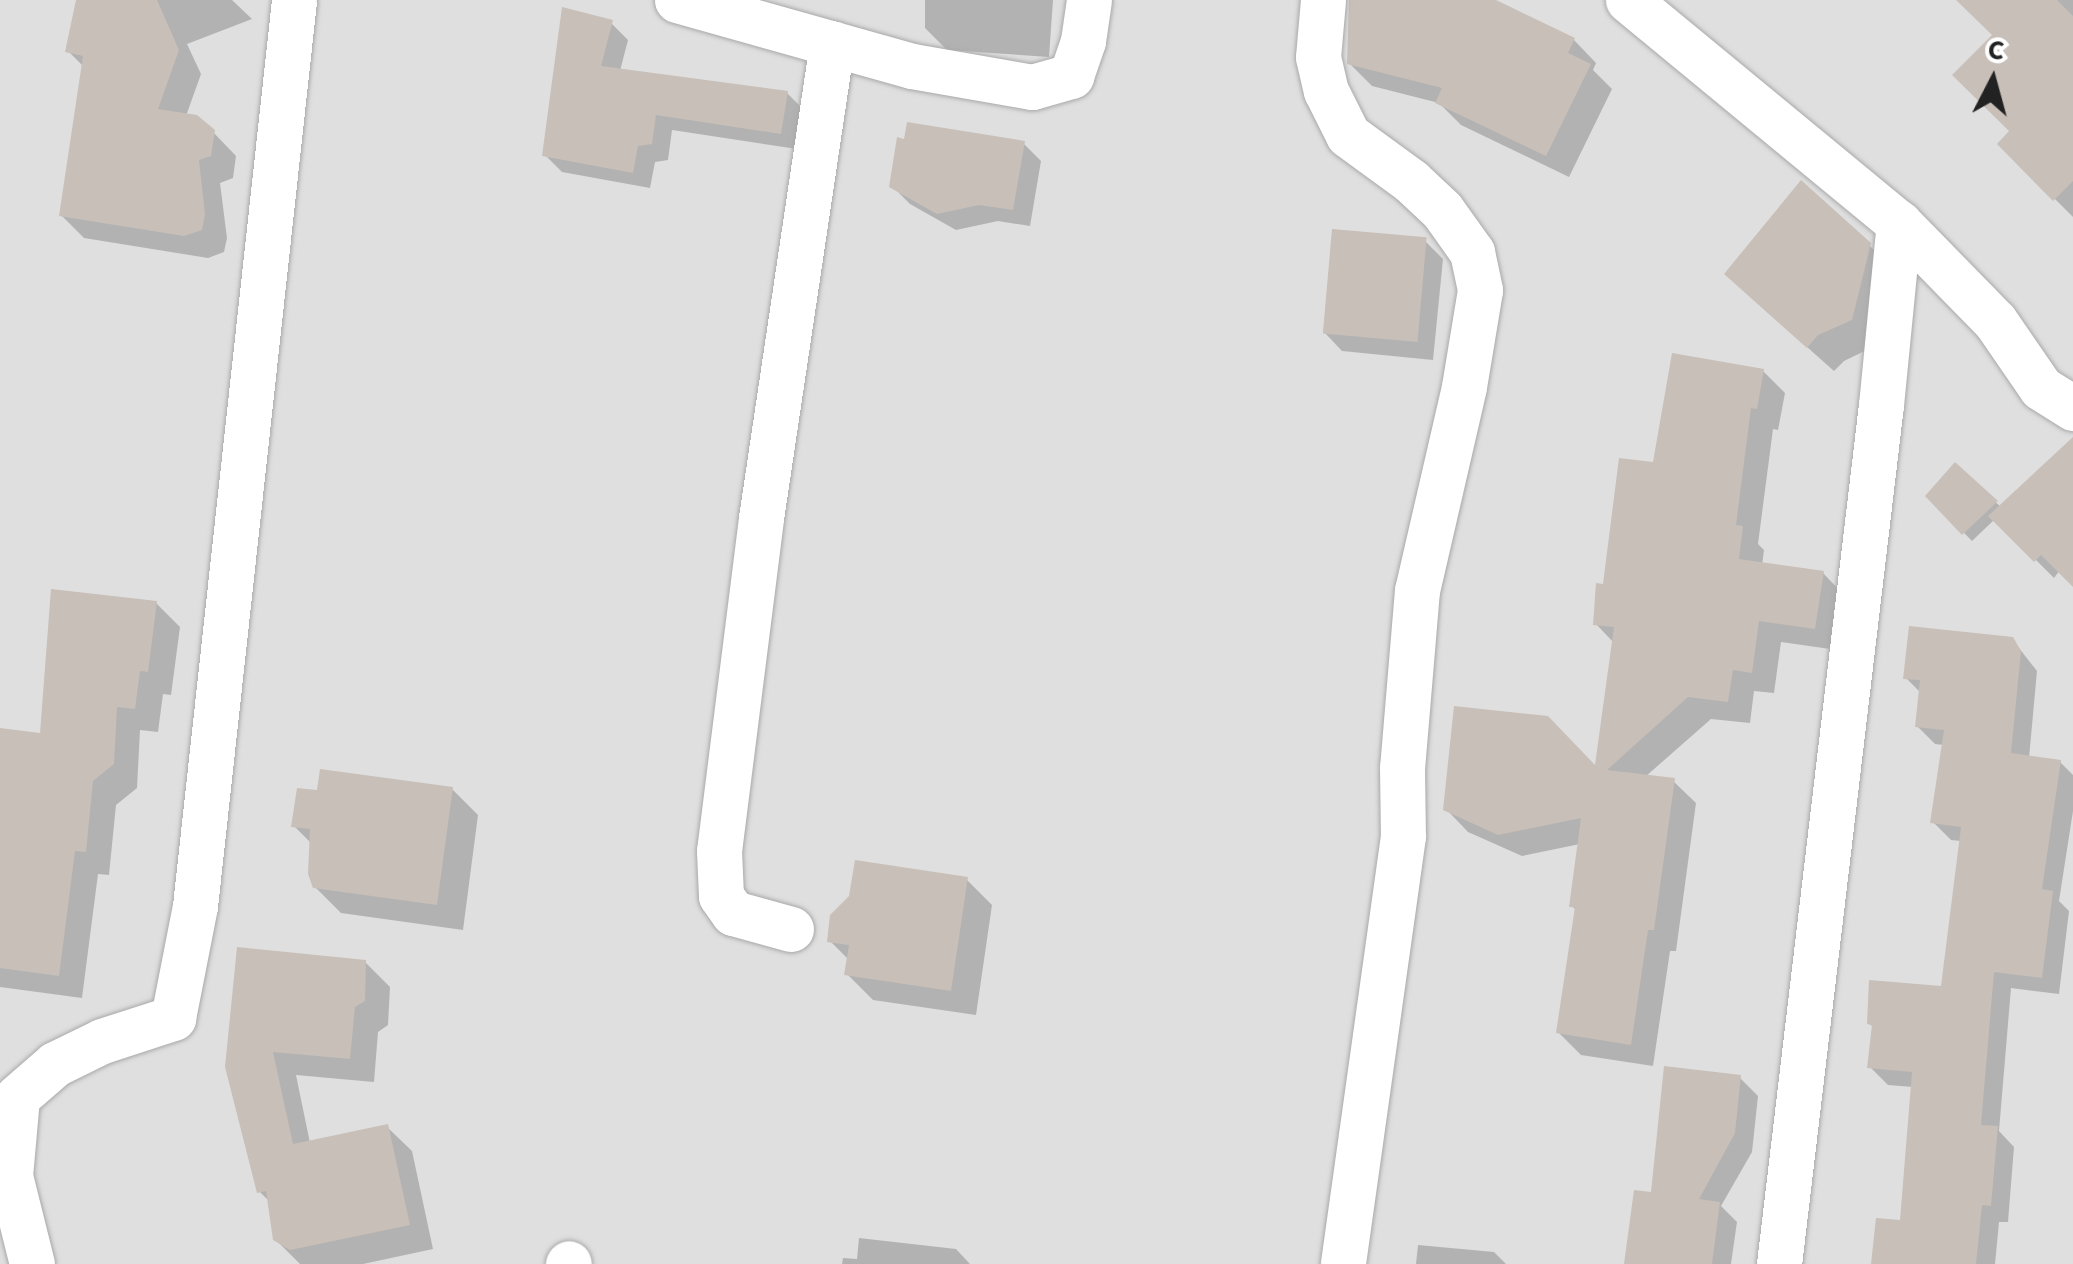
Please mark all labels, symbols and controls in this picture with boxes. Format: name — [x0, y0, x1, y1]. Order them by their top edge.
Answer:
text: С — [1986, 29, 2006, 71]
north arrow — [1943, 30, 2043, 130]

